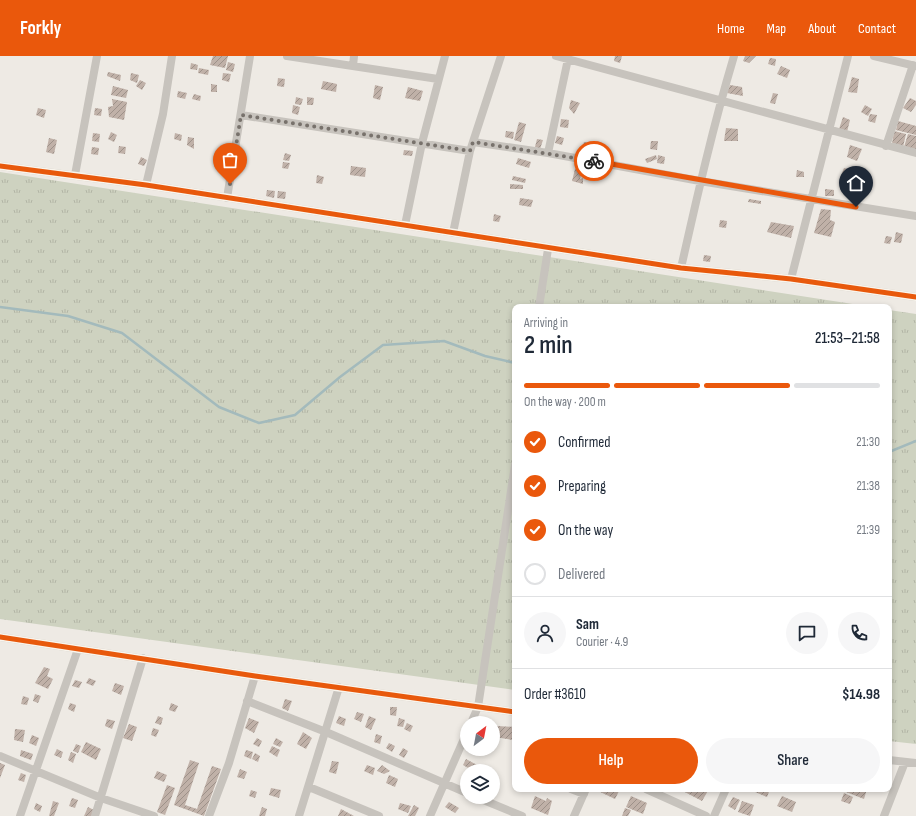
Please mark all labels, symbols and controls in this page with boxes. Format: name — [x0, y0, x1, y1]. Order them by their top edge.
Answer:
text: Forkly — [20, 17, 61, 40]
text: Home — [717, 20, 745, 37]
text: Map — [767, 20, 786, 37]
text: About — [808, 20, 836, 37]
text: Contact — [858, 20, 896, 37]
courier — [574, 141, 614, 181]
pin — [213, 143, 247, 184]
icon: bag — [219, 149, 241, 171]
icon: bike — [583, 150, 605, 172]
pin — [839, 166, 873, 207]
icon: home — [845, 172, 867, 194]
text: Arriving in — [524, 315, 568, 331]
text: 21:53–21:58 — [815, 329, 880, 348]
text: 2 min — [524, 330, 573, 361]
text: On the way · 200 m — [524, 394, 606, 410]
icon: check — [524, 431, 546, 453]
text: Confirmed — [558, 433, 611, 452]
text: 21:30 — [856, 434, 880, 450]
icon: check — [524, 475, 546, 497]
text: Preparing — [558, 477, 606, 496]
text: 21:38 — [856, 478, 880, 494]
icon: check — [524, 519, 546, 541]
text: On the way — [558, 521, 613, 540]
text: 21:39 — [856, 522, 880, 538]
text: Delivered — [558, 565, 605, 584]
button: person — [524, 612, 566, 654]
button: chat — [786, 612, 828, 654]
button: phone — [838, 612, 880, 654]
text: Sam — [576, 615, 599, 634]
text: Courier · 4.9 — [576, 634, 628, 650]
text: Order #3610 — [524, 685, 586, 704]
text: $14.98 — [842, 685, 880, 704]
north arrow — [460, 716, 500, 756]
map controls — [460, 716, 500, 804]
button: Help — [524, 738, 698, 784]
button: Share — [706, 738, 880, 784]
button: layers — [460, 764, 500, 804]

